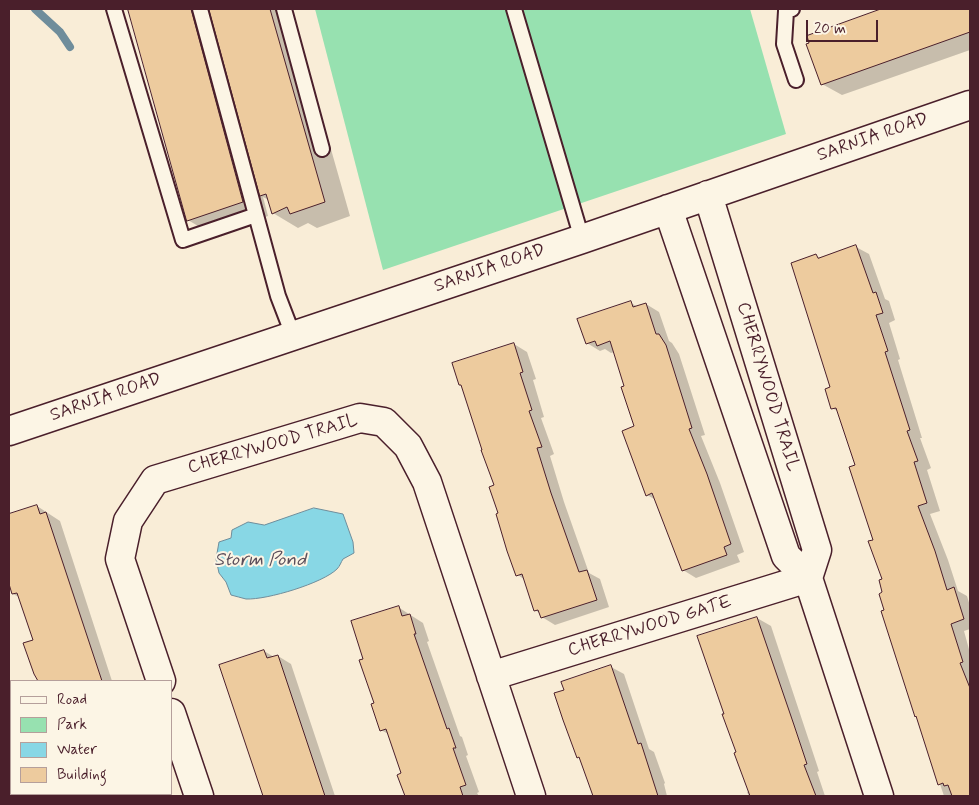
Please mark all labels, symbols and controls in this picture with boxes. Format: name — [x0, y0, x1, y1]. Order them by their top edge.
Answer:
scale bar — [809, 10, 882, 42]
text: 20 m — [814, 19, 846, 39]
street label: SARNIA ROAD — [815, 109, 931, 167]
street label: SARNIA ROAD — [432, 240, 548, 298]
street label: CHERRYWOOD TRAIL — [731, 300, 803, 474]
street label: SARNIA ROAD — [48, 369, 164, 427]
street label: CHERRYWOOD TRAIL — [186, 410, 360, 480]
water label: Storm Pond — [214, 550, 306, 572]
street label: CHERRYWOOD GATE — [565, 592, 735, 662]
legend — [10, 680, 172, 795]
text: Road — [57, 690, 87, 710]
text: Park — [57, 715, 87, 735]
text: Water — [57, 740, 97, 760]
text: Building — [57, 765, 107, 785]

